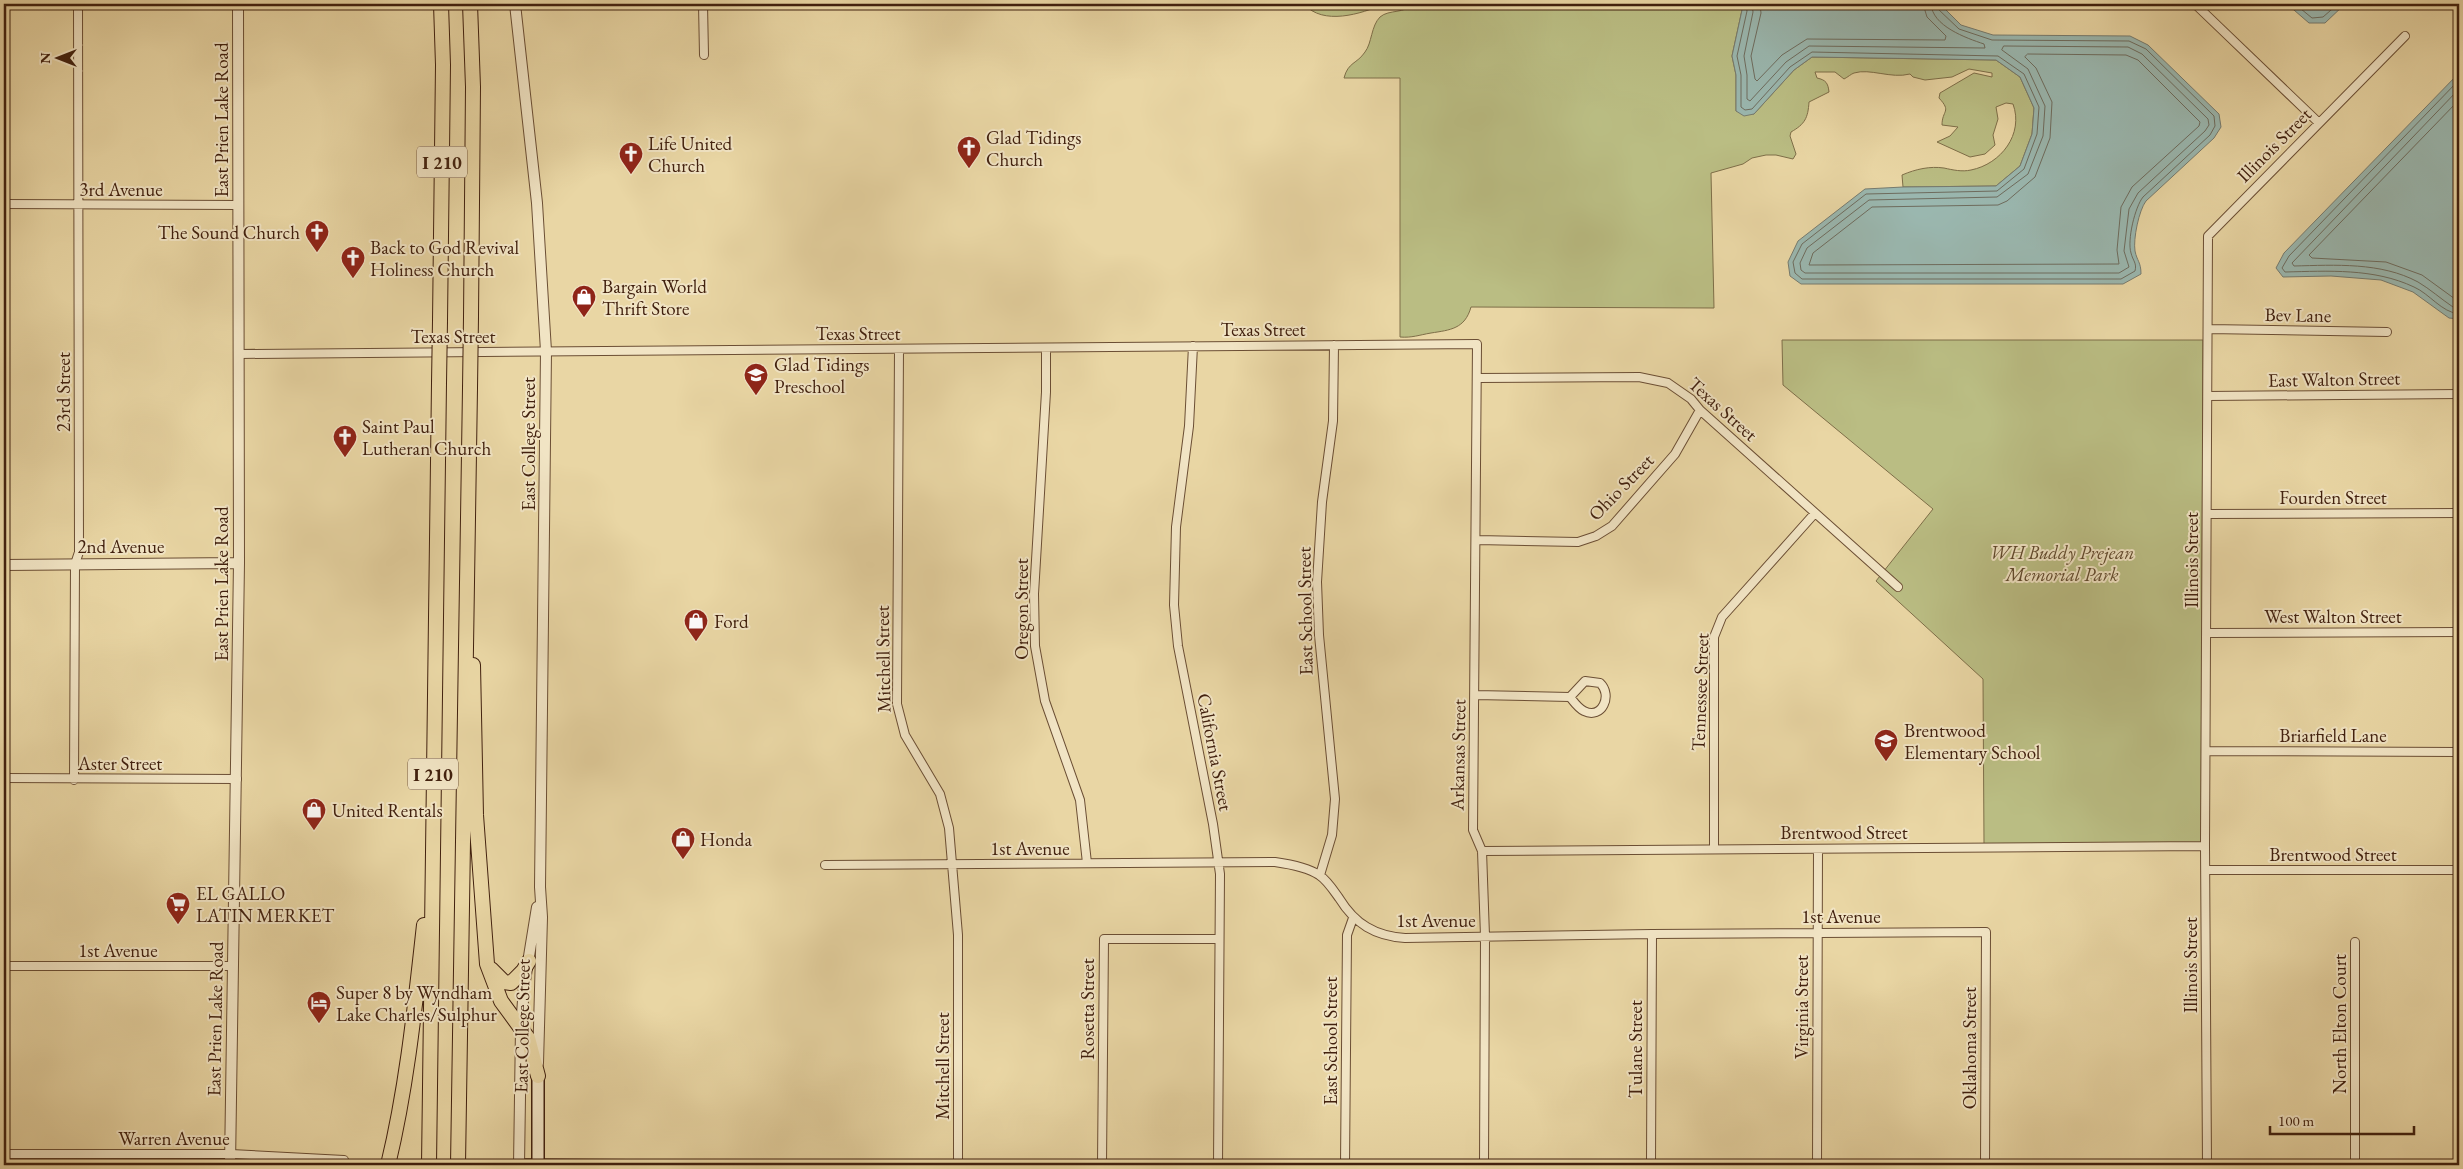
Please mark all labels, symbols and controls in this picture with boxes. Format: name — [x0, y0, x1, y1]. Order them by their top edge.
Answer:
north arrow — [32, 32, 82, 82]
street label: East Prien Lake Road — [209, 42, 234, 198]
text: N — [36, 52, 54, 64]
street label: Illinois Street — [2231, 102, 2317, 188]
place label: Glad Tidings Church — [986, 125, 1082, 172]
place label: Life United Church — [648, 131, 732, 178]
church icon: Glad Tidings Church — [956, 135, 982, 169]
church icon: Life United Church — [618, 141, 644, 175]
road number: I 210 — [417, 146, 467, 178]
street label: 3rd Avenue — [79, 177, 163, 202]
church icon: The Sound Church — [304, 219, 330, 253]
place label: The Sound Church — [157, 220, 300, 245]
place label: Back to God Revival Holiness Church — [370, 235, 520, 282]
church icon: Back to God Revival Holiness Church — [340, 245, 366, 279]
place label: Bargain World Thrift Store — [602, 274, 707, 321]
shop icon: Bargain World Thrift Store — [571, 284, 597, 318]
street label: Bev Lane — [2264, 302, 2332, 328]
street label: Texas Street — [1220, 317, 1306, 342]
street label: Texas Street — [815, 321, 901, 346]
street label: Texas Street — [410, 324, 496, 349]
street label: 23rd Street — [51, 352, 76, 432]
place label: Glad Tidings Preschool — [774, 352, 870, 399]
school or university icon: Glad Tidings Preschool — [743, 362, 769, 396]
street label: East Walton Street — [2268, 365, 2400, 393]
street label: Texas Street — [1683, 371, 1763, 447]
street label: East College Street — [516, 377, 541, 511]
place label: Saint Paul Lutheran Church — [362, 414, 491, 461]
church icon: Saint Paul Lutheran Church — [332, 424, 358, 458]
street label: Ohio Street — [1583, 448, 1659, 526]
street label: Fourden Street — [2279, 485, 2387, 510]
street label: East Prien Lake Road — [209, 506, 234, 662]
street label: Illinois Street — [2179, 512, 2204, 608]
street label: 2nd Avenue — [77, 534, 165, 559]
park label: WH Buddy Prejean Memorial Park — [1990, 540, 2134, 587]
street label: East School Street — [1291, 546, 1319, 676]
street label: Oregon Street — [1009, 558, 1034, 660]
street label: West Walton Street — [2264, 604, 2402, 629]
street label: Mitchell Street — [870, 605, 896, 713]
shop icon: Ford — [683, 608, 709, 642]
place label: Ford — [714, 609, 749, 634]
street label: Tennessee Street — [1685, 633, 1715, 751]
street label: California Street — [1191, 691, 1239, 813]
street label: Arkansas Street — [1445, 699, 1471, 812]
place label: Brentwood Elementary School — [1904, 718, 2041, 765]
street label: Briarfield Lane — [2279, 723, 2387, 748]
school or university icon: Brentwood Elementary School — [1873, 728, 1899, 762]
street label: Aster Street — [77, 751, 162, 776]
road number: I 210 — [408, 759, 458, 790]
shop icon: United Rentals — [301, 797, 327, 831]
place label: United Rentals — [332, 798, 443, 823]
street label: Brentwood Street — [1780, 820, 1908, 845]
shop icon: Honda — [670, 826, 696, 860]
place label: Honda — [700, 827, 752, 852]
street label: 1st Avenue — [990, 836, 1070, 861]
street label: Brentwood Street — [2269, 842, 2397, 867]
place label: EL GALLO LATIN MERKET — [196, 881, 335, 928]
supermarket icon: EL GALLO LATIN MERKET — [165, 891, 191, 925]
street label: 1st Avenue — [1801, 904, 1881, 929]
street label: 1st Avenue — [1396, 908, 1476, 933]
street label: Illinois Street — [2178, 917, 2203, 1013]
street label: 1st Avenue — [78, 938, 158, 963]
street label: East Prien Lake Road — [201, 941, 229, 1097]
street label: North Elton Court — [2327, 954, 2352, 1094]
street label: Virginia Street — [1789, 955, 1814, 1059]
street label: Rosetta Street — [1075, 958, 1100, 1060]
street label: East College Street — [508, 959, 536, 1093]
street label: East School Street — [1318, 977, 1343, 1105]
place label: Super 8 by Wyndham Lake Charles/Sulphur — [336, 980, 497, 1027]
street label: Oklahoma Street — [1957, 987, 1982, 1109]
hotel icon: Super 8 by Wyndham Lake Charles/Sulphur — [306, 990, 332, 1024]
street label: Tulane Street — [1623, 1000, 1648, 1098]
street label: Mitchell Street — [930, 1012, 955, 1120]
scale bar — [2270, 1104, 2414, 1136]
text: 100 m — [2278, 1111, 2315, 1130]
street label: Warren Avenue — [118, 1126, 230, 1151]

